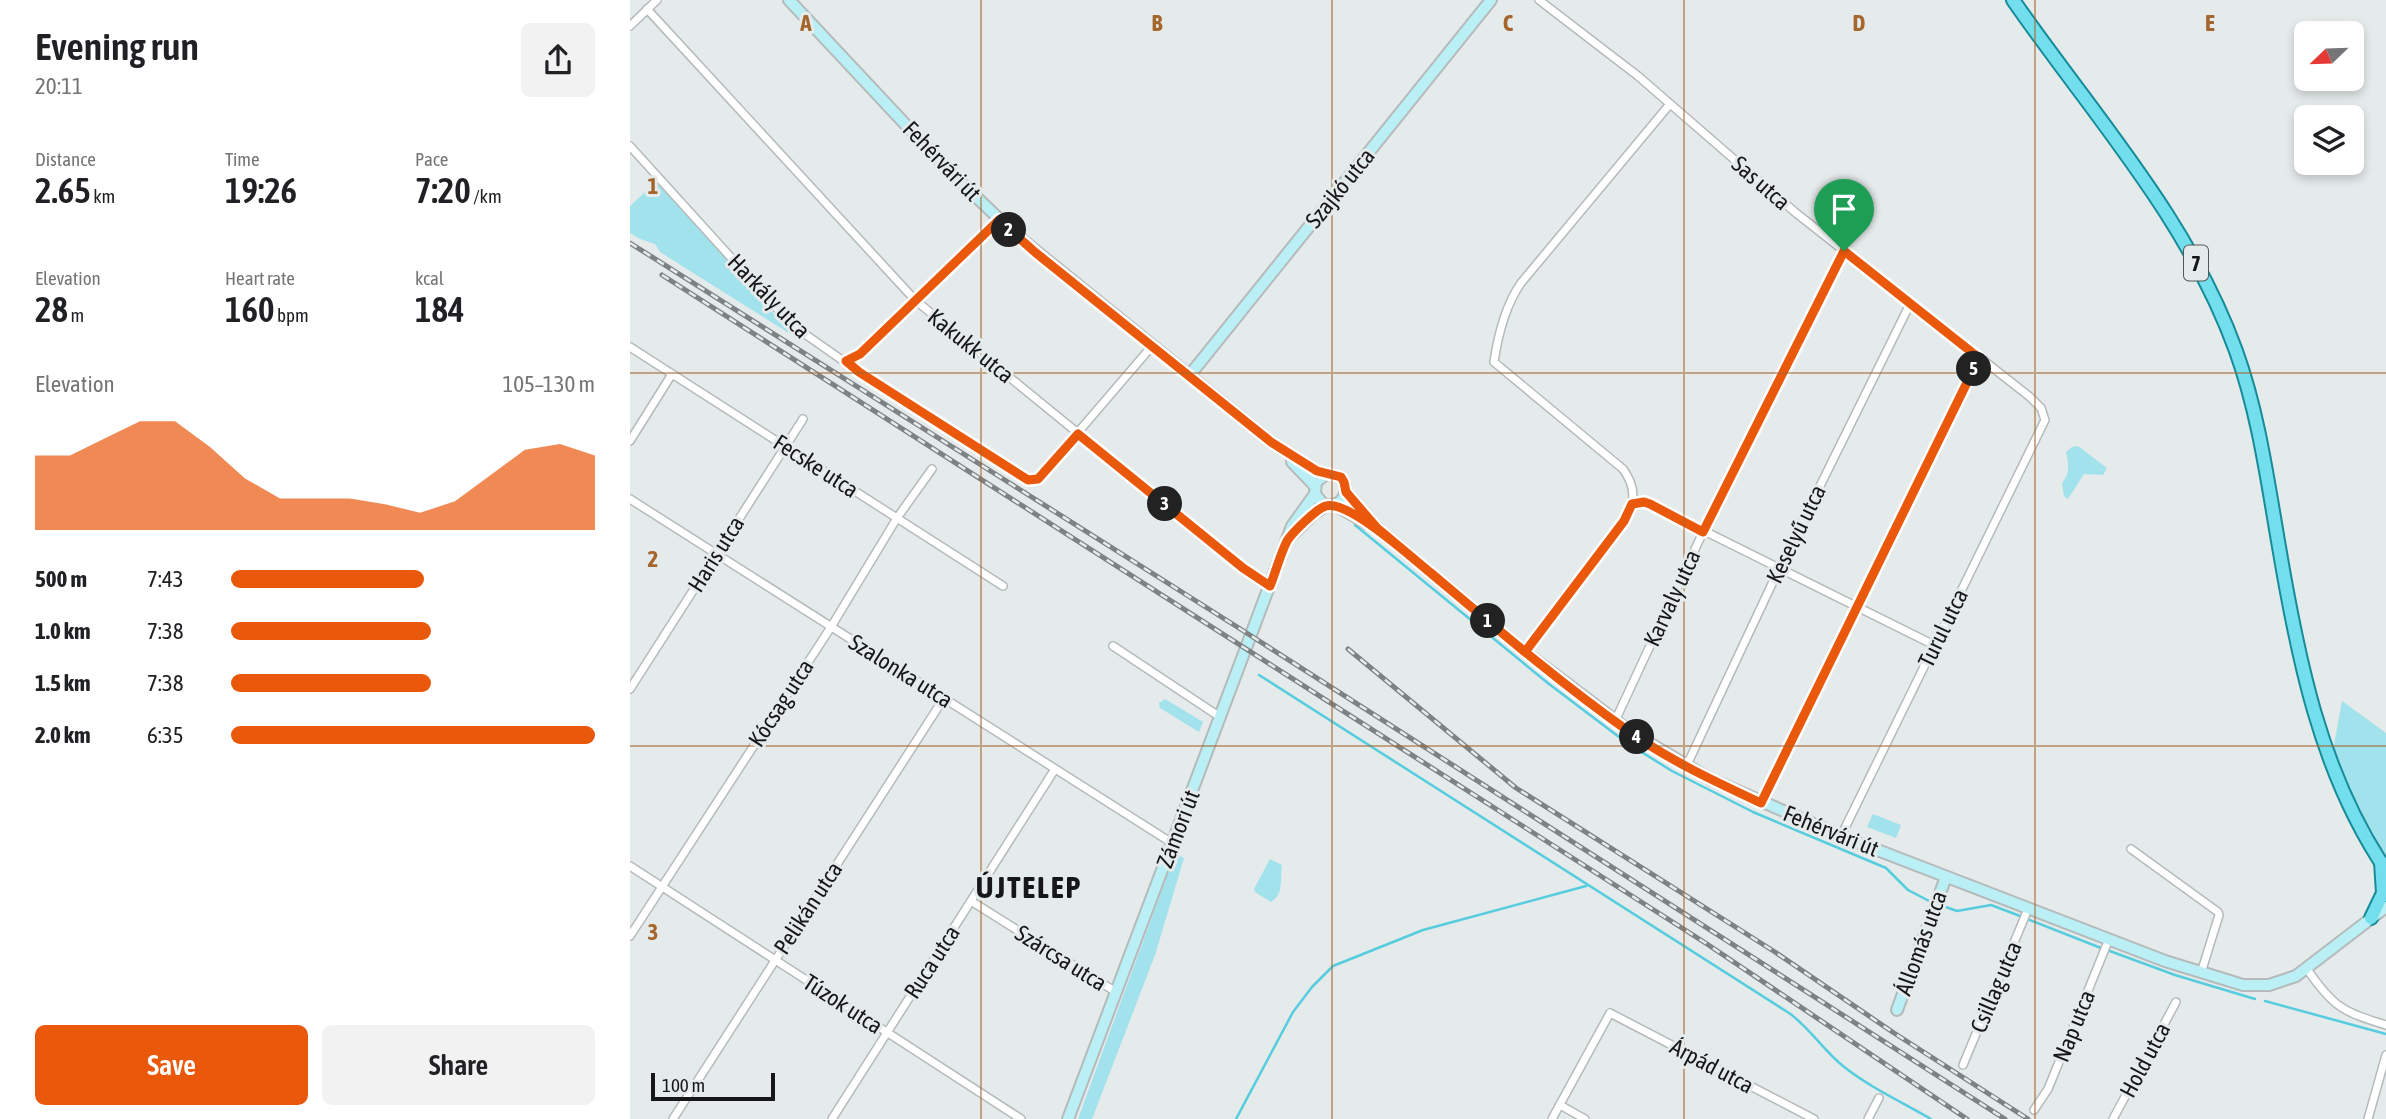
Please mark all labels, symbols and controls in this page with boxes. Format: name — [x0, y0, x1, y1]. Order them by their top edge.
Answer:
text: A — [799, 10, 812, 36]
text: B — [1152, 10, 1163, 36]
text: C — [1503, 10, 1514, 36]
text: D — [1853, 10, 1866, 36]
text: E — [2205, 10, 2215, 36]
north arrow — [2294, 21, 2364, 91]
map controls — [2294, 21, 2364, 175]
button: share — [521, 23, 595, 97]
text: Evening run — [35, 25, 199, 68]
text: 20:11 — [35, 73, 83, 99]
button: layers — [2294, 105, 2364, 175]
street label: Fehérvári út — [898, 116, 986, 206]
street label: Szajkó utca — [1300, 143, 1380, 233]
text: Distance — [35, 148, 96, 170]
text: Time — [225, 148, 260, 170]
text: Pace — [415, 148, 448, 170]
street label: Sas utca — [1727, 151, 1795, 215]
text: 2.65 — [35, 170, 91, 210]
text: 19:26 — [225, 170, 297, 210]
text: 7:20 — [415, 170, 471, 210]
text: 1 — [648, 173, 659, 199]
pin — [1814, 179, 1874, 251]
text: km — [91, 185, 115, 207]
text: /km — [471, 185, 502, 207]
icon: arrive — [1825, 190, 1863, 228]
pin: 2 — [992, 212, 1026, 247]
text: 2 — [1004, 218, 1013, 240]
road number: 7 — [2184, 246, 2208, 280]
street label: Harkály utca — [723, 249, 815, 343]
text: Elevation — [35, 267, 101, 289]
text: Heart rate — [225, 267, 295, 289]
text: kcal — [415, 267, 444, 289]
text: 28 — [35, 289, 68, 329]
text: 160 — [225, 289, 274, 329]
text: 184 — [415, 289, 464, 329]
text: m — [68, 304, 84, 326]
text: bpm — [274, 304, 309, 326]
street label: Kakukk utca — [923, 304, 1019, 388]
pin: 5 — [1956, 352, 1992, 386]
text: 5 — [1969, 357, 1978, 379]
text: Elevation — [35, 371, 115, 397]
text: 105–130 m — [502, 371, 595, 397]
street label: Fecske utca — [769, 429, 863, 503]
street label: Keselyű utca — [1761, 481, 1831, 587]
pin: 3 — [1148, 486, 1182, 522]
text: 3 — [1160, 492, 1169, 514]
street label: Haris utca — [683, 511, 749, 597]
text: 2 — [648, 546, 658, 572]
street label: Karvaly utca — [1638, 546, 1706, 650]
text: 500 m — [35, 566, 87, 592]
text: 7:43 — [147, 566, 184, 592]
street label: Turul utca — [1913, 585, 1973, 671]
pin: 1 — [1470, 604, 1506, 638]
text: 1 — [1483, 609, 1492, 631]
text: 1.0 km — [35, 618, 91, 644]
text: 7:38 — [147, 618, 184, 644]
street label: Szalonka utca — [844, 629, 958, 713]
street label: Kócsag utca — [743, 655, 819, 751]
text: 1.5 km — [35, 670, 91, 696]
text: 7:38 — [147, 670, 184, 696]
pin: 4 — [1620, 720, 1654, 754]
text: 2.0 km — [35, 722, 91, 748]
text: 6:35 — [147, 722, 184, 748]
text: 4 — [1632, 725, 1641, 747]
street label: Zámori út — [1151, 786, 1205, 872]
street label: Fehérvári út — [1780, 800, 1882, 862]
street label: Pelikán utca — [769, 857, 847, 959]
district label: ÚJTELEP — [976, 870, 1082, 904]
street label: Állomás utca — [1890, 887, 1952, 999]
text: 3 — [648, 919, 658, 945]
street label: Szárcsa utca — [1011, 920, 1111, 996]
street label: Ruca utca — [899, 921, 965, 1003]
street label: Csillag utca — [1965, 938, 2027, 1036]
street label: Túzok utca — [799, 969, 887, 1039]
street label: Nap utca — [2048, 986, 2100, 1066]
street label: Hold utca — [2115, 1018, 2175, 1102]
button: Save — [35, 1025, 308, 1105]
button: Share — [322, 1025, 595, 1105]
street label: Árpád utca — [1666, 1033, 1758, 1099]
scale bar — [651, 1070, 775, 1102]
text: 100 m — [662, 1074, 705, 1096]

